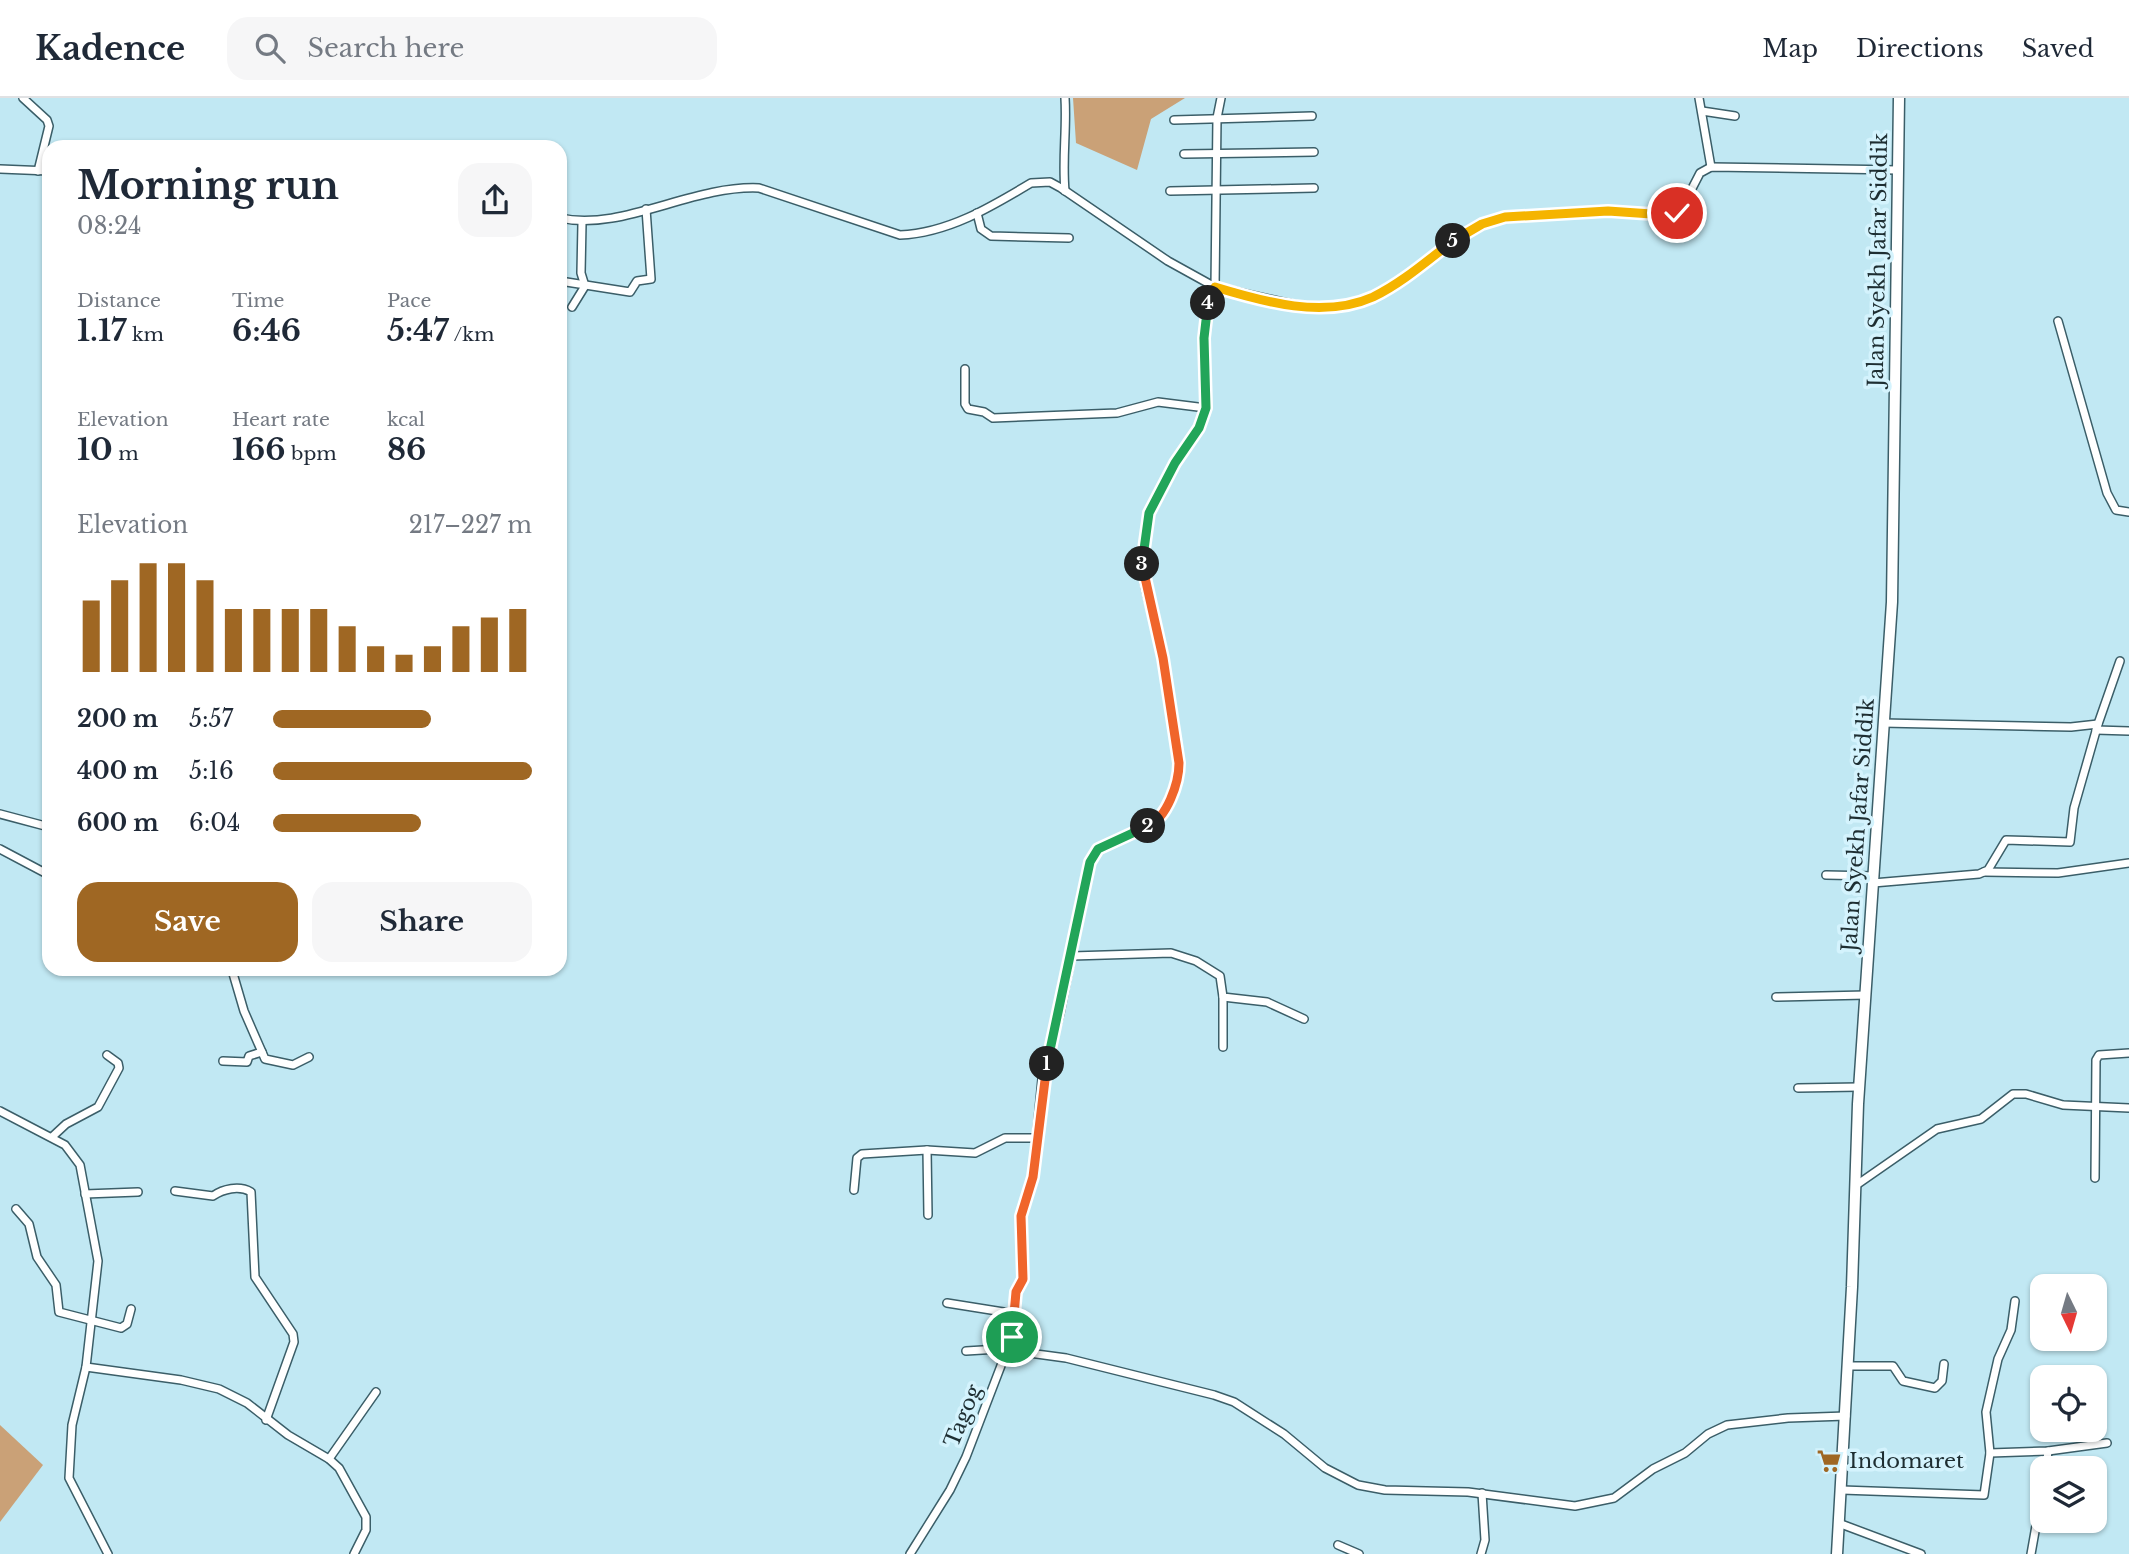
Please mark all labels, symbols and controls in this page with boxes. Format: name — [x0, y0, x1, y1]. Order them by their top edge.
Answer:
search box — [227, 17, 717, 80]
text: Kadence — [35, 28, 185, 69]
icon: search — [251, 29, 289, 67]
text: Search here — [307, 32, 464, 64]
text: Map — [1762, 34, 1818, 63]
text: Directions — [1856, 34, 1984, 63]
text: Saved — [2022, 34, 2094, 63]
street label: Jalan Syekh Jafar Siddik — [1863, 133, 1893, 390]
text: Morning run — [77, 162, 339, 209]
button: share — [458, 163, 532, 237]
pin — [1647, 183, 1707, 243]
icon: check — [1658, 194, 1696, 232]
text: 08:24 — [77, 212, 142, 240]
pin: 5 — [1436, 223, 1470, 258]
text: 5 — [1447, 229, 1458, 252]
pin: 4 — [1190, 286, 1226, 320]
text: Distance — [77, 289, 161, 312]
text: Time — [232, 289, 284, 312]
text: Pace — [387, 289, 431, 312]
text: 4 — [1201, 291, 1214, 314]
text: 1.17 — [77, 312, 126, 349]
text: 6:46 — [232, 312, 301, 349]
text: 5:47 — [387, 312, 449, 349]
text: km — [126, 323, 164, 346]
text: /km — [449, 323, 494, 346]
text: Elevation — [77, 408, 169, 431]
text: Heart rate — [232, 408, 330, 431]
text: kcal — [387, 408, 425, 431]
text: 10 — [77, 431, 113, 468]
text: 166 — [232, 431, 286, 468]
text: 86 — [387, 431, 426, 468]
text: m — [113, 442, 139, 465]
text: bpm — [286, 442, 337, 465]
text: Elevation — [77, 511, 188, 539]
text: 217–227 m — [409, 511, 532, 539]
pin: 3 — [1124, 546, 1160, 582]
text: 3 — [1135, 552, 1148, 575]
street label: Jalan Syekh Jafar Siddik — [1836, 697, 1880, 956]
text: 200 m — [77, 705, 158, 733]
text: 5:57 — [189, 705, 233, 733]
text: 400 m — [77, 757, 159, 785]
text: 5:16 — [189, 757, 234, 785]
pin: 2 — [1130, 808, 1166, 844]
text: 600 m — [77, 809, 159, 837]
text: 6:04 — [189, 809, 240, 837]
text: 2 — [1141, 814, 1154, 837]
button: Save — [77, 882, 298, 962]
button: Share — [312, 882, 532, 962]
pin: 1 — [1030, 1046, 1064, 1082]
text: 1 — [1042, 1052, 1051, 1075]
north arrow — [2030, 1274, 2107, 1351]
map controls — [2030, 1274, 2107, 1533]
pin — [982, 1307, 1042, 1367]
icon: arrive — [993, 1318, 1031, 1356]
button: locate — [2030, 1365, 2107, 1442]
street label: Tagog — [939, 1381, 987, 1451]
supermarket icon: Indomaret — [1815, 1447, 1843, 1475]
place label: Indomaret — [1849, 1448, 1964, 1474]
button: layers — [2030, 1456, 2107, 1533]

